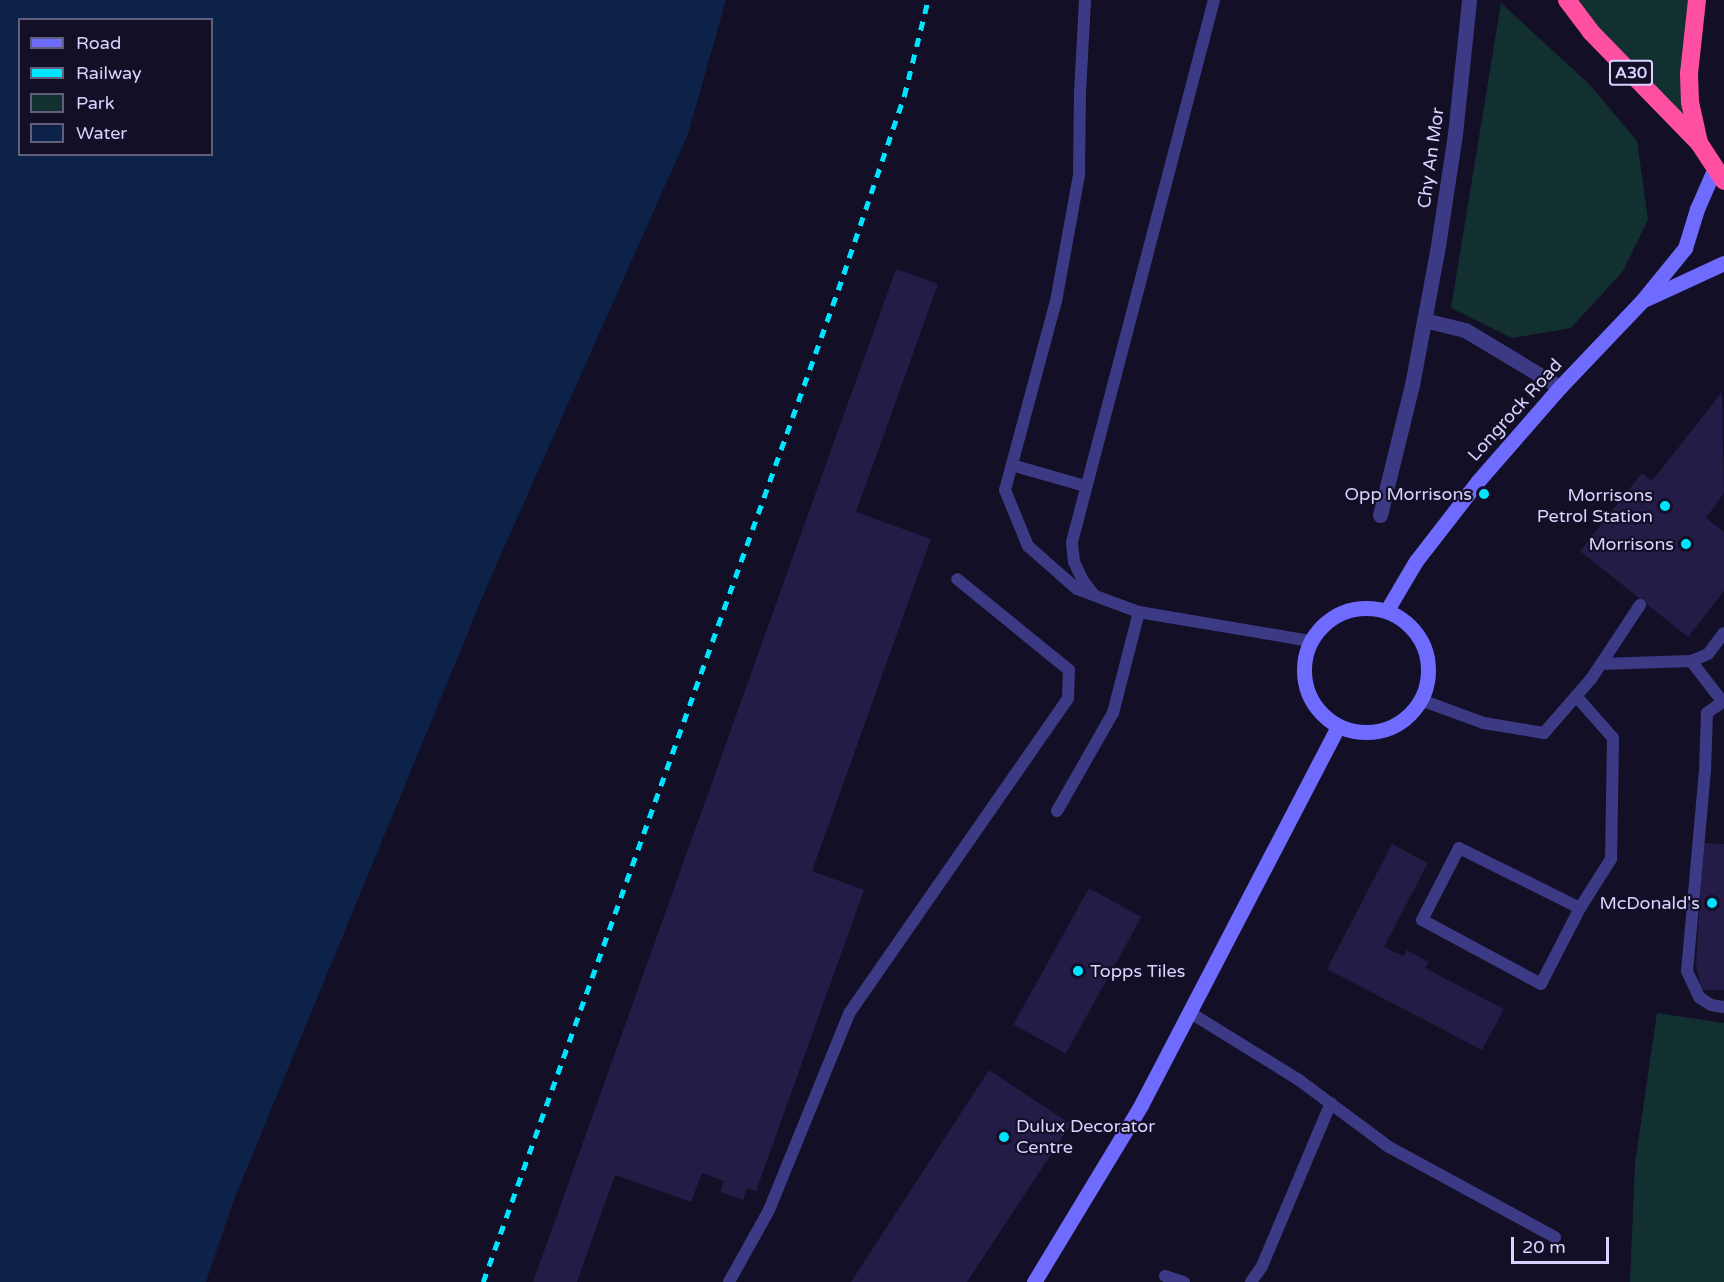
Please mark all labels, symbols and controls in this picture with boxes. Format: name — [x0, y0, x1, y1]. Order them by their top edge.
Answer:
legend — [18, 18, 213, 156]
text: Road — [76, 32, 121, 54]
road number: A30 — [1608, 60, 1654, 86]
text: Railway — [76, 62, 142, 84]
text: Park — [76, 92, 114, 114]
street label: Chy An Mor — [1413, 106, 1449, 210]
text: Water — [76, 122, 127, 144]
street label: Longrock Road — [1463, 354, 1567, 466]
place label: Opp Morrisons — [1345, 483, 1472, 505]
place label: Morrisons Petrol Station — [1537, 485, 1653, 528]
marker: Opp Morrisons — [1477, 487, 1491, 501]
marker: Morrisons Petrol Station — [1658, 499, 1672, 513]
place label: Morrisons — [1588, 533, 1674, 555]
marker: Morrisons — [1679, 537, 1693, 551]
place label: McDonald's — [1600, 892, 1700, 914]
marker: McDonald's — [1705, 896, 1719, 910]
place label: Topps Tiles — [1090, 960, 1185, 982]
marker: Topps Tiles — [1071, 964, 1085, 978]
place label: Dulux Decorator Centre — [1016, 1116, 1155, 1158]
marker: Dulux Decorator Centre — [997, 1130, 1011, 1144]
scale bar — [1514, 1225, 1612, 1263]
text: 20 m — [1522, 1236, 1566, 1258]

